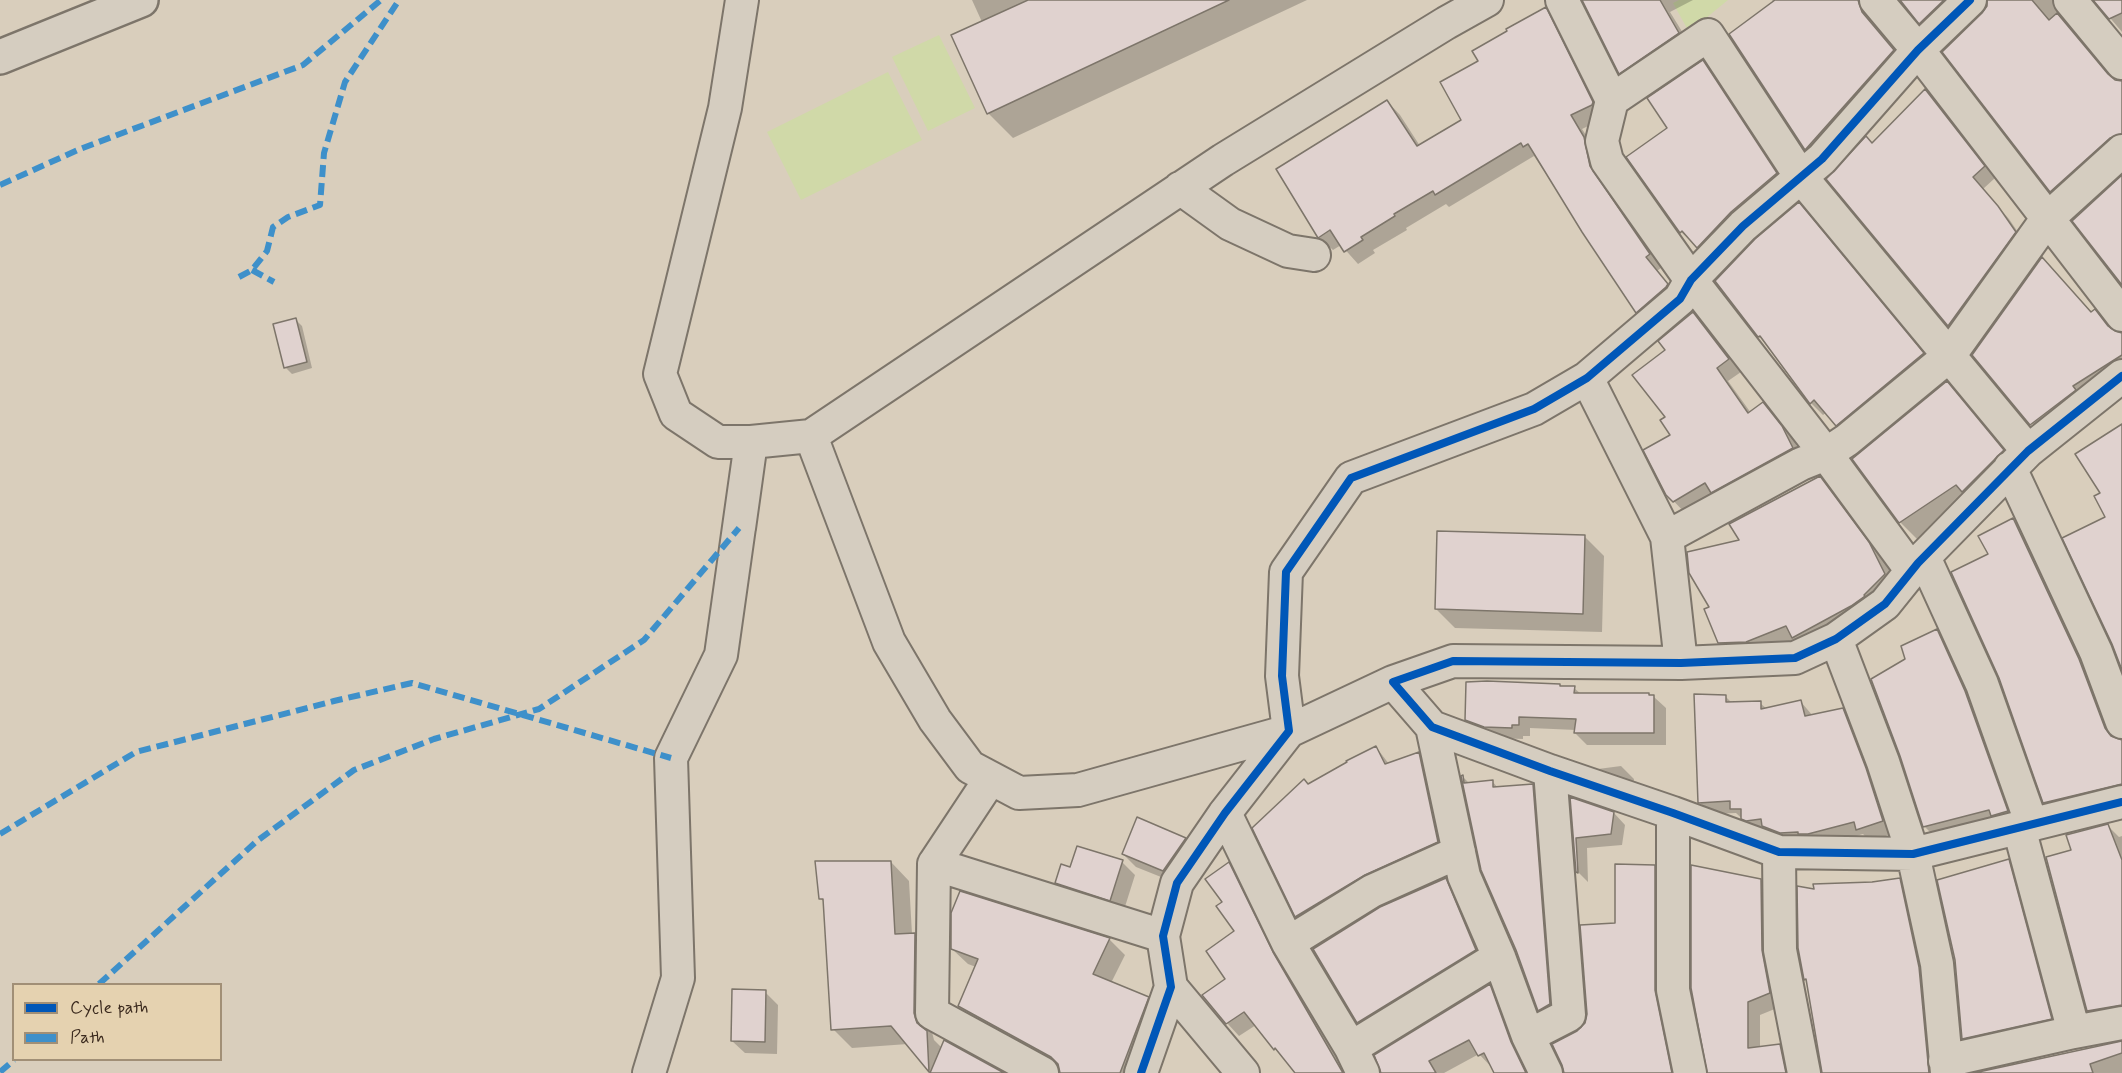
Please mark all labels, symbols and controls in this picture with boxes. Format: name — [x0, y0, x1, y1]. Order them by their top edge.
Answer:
legend — [12, 983, 222, 1061]
text: Cycle path — [70, 996, 148, 1020]
text: Path — [70, 1026, 105, 1050]

